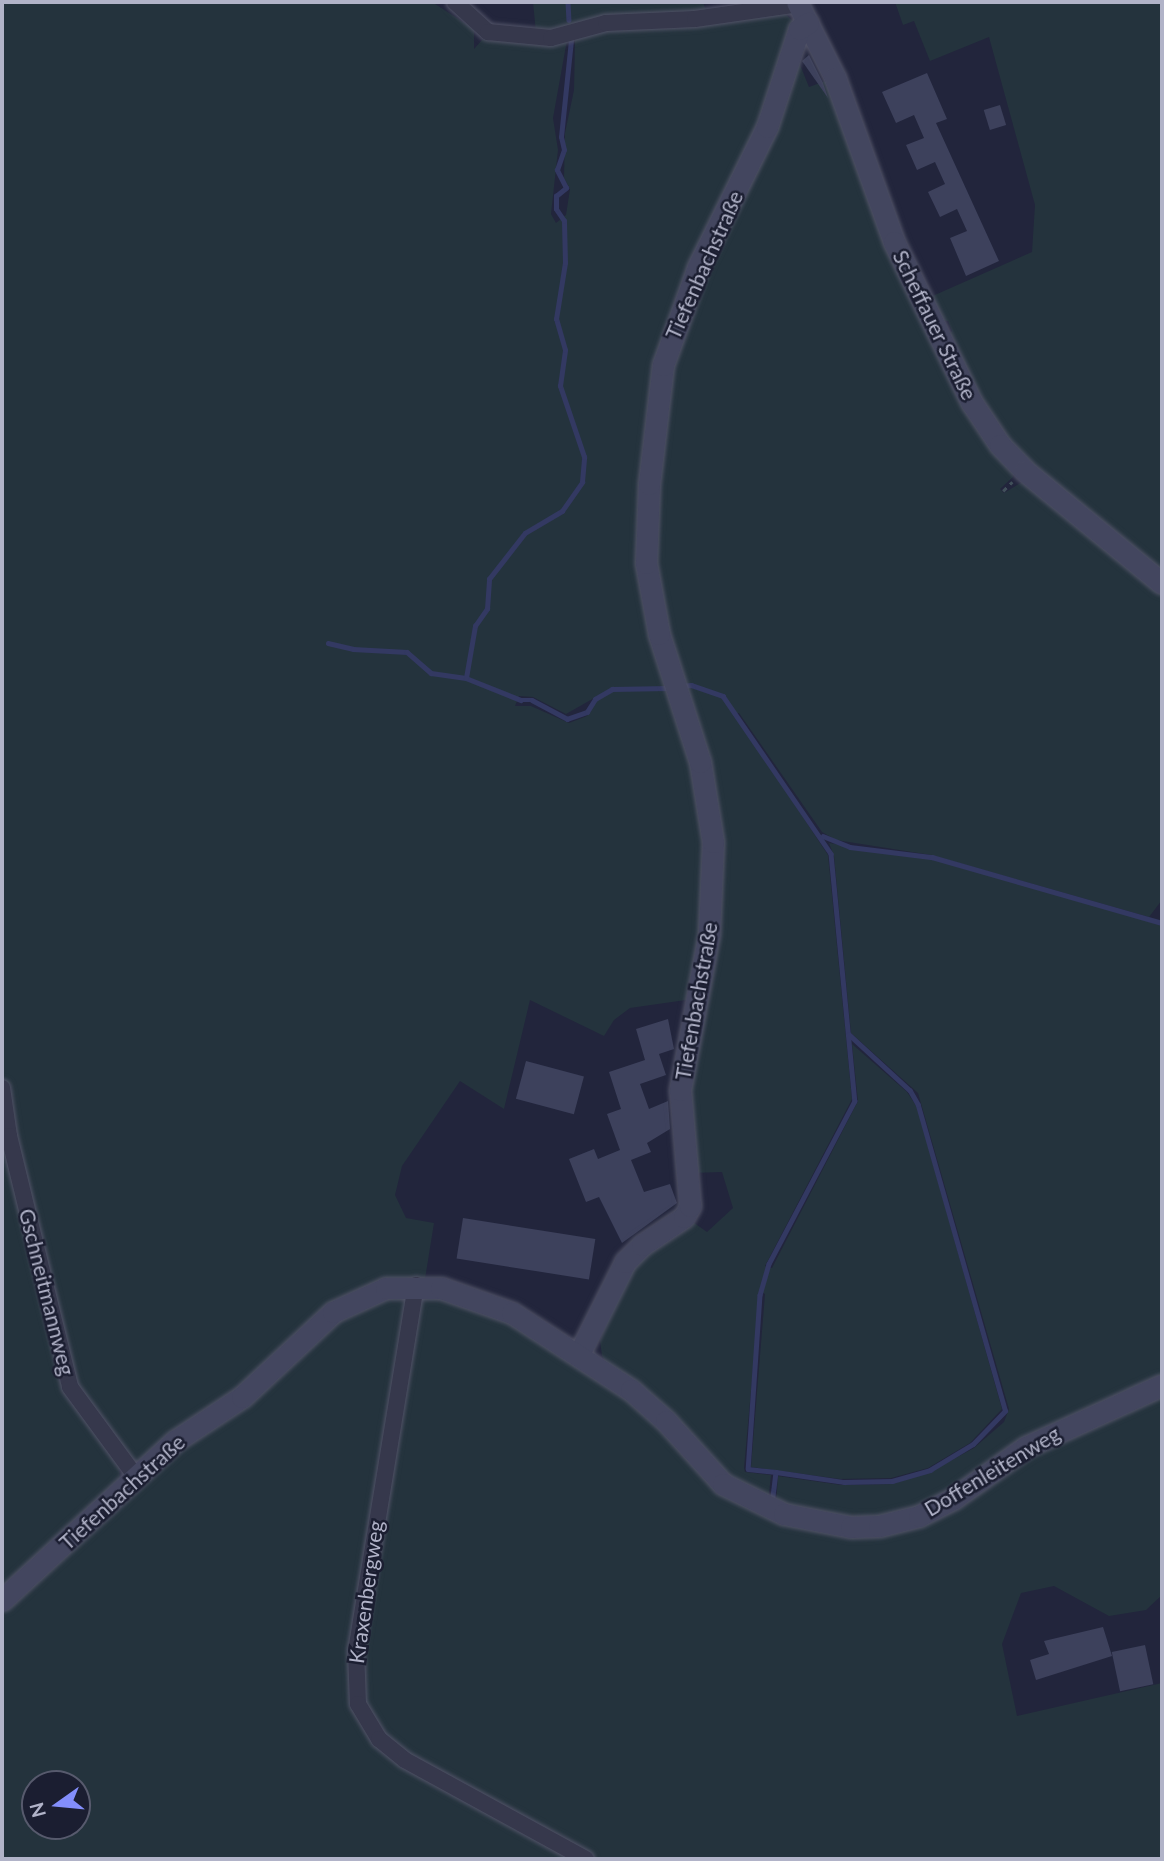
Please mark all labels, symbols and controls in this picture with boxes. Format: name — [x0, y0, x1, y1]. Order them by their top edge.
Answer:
street label: Tiefenbachstraße — [660, 187, 748, 343]
street label: Scheffauer Straße — [888, 246, 982, 404]
street label: Tiefenbachstraße — [670, 920, 722, 1082]
street label: Gschneitmannweg — [14, 1206, 80, 1378]
street label: Doffenleitenweg — [920, 1421, 1064, 1521]
street label: Tiefenbachstraße — [54, 1429, 190, 1555]
street label: Kraxenbergweg — [343, 1519, 389, 1665]
north arrow — [21, 1770, 91, 1840]
text: N — [24, 1800, 50, 1820]

